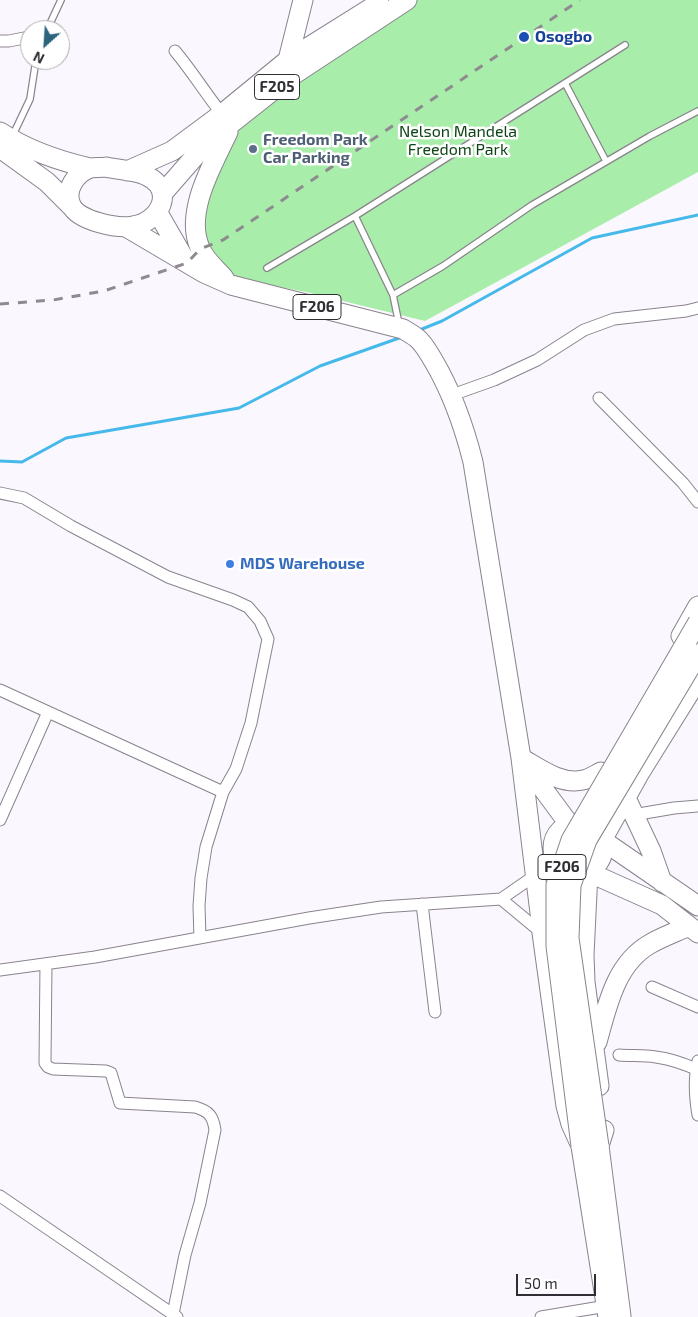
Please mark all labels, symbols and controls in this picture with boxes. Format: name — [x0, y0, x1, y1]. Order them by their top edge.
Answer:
north arrow — [20, 20, 70, 70]
place label: Osogbo — [535, 27, 592, 47]
marker: Osogbo — [517, 30, 531, 44]
text: N — [30, 48, 47, 68]
road number: F205 — [254, 74, 300, 100]
park label: Nelson Mandela Freedom Park — [399, 122, 517, 160]
place label: Freedom Park Car Parking — [263, 130, 368, 168]
marker: Freedom Park Car Parking — [247, 143, 259, 155]
road number: F206 — [293, 294, 341, 320]
place label: MDS Warehouse — [240, 554, 365, 574]
marker: MDS Warehouse — [224, 558, 236, 570]
road number: F206 — [538, 854, 586, 880]
scale bar — [518, 1264, 598, 1296]
text: 50 m — [524, 1274, 558, 1292]

